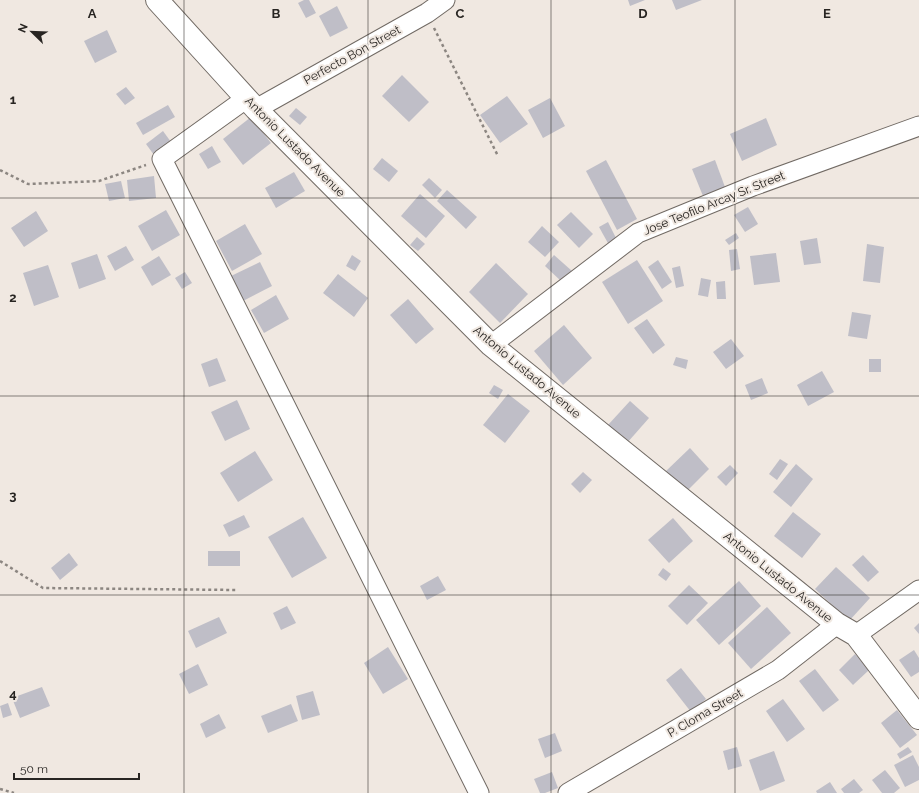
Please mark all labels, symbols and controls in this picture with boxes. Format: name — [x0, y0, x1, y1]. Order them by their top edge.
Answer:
text: A — [88, 6, 97, 21]
text: B — [272, 6, 281, 21]
text: C — [456, 6, 465, 21]
text: D — [638, 6, 648, 21]
text: E — [823, 6, 831, 21]
north arrow — [12, 12, 52, 52]
text: N — [16, 22, 31, 35]
street label: Perfecto Bon Street — [301, 23, 403, 87]
text: 1 — [10, 92, 17, 107]
street label: Antonio Lustado Avenue — [242, 94, 348, 200]
street label: Jose Teofilo Arcay Sr. Street — [641, 168, 787, 238]
text: 2 — [9, 290, 17, 305]
street label: Antonio Lustado Avenue — [470, 323, 584, 421]
text: 3 — [9, 488, 17, 503]
street label: Antonio Lustado Avenue — [721, 529, 835, 625]
text: 4 — [9, 686, 17, 701]
street label: P. Cloma Street — [665, 686, 745, 740]
scale bar — [14, 755, 139, 781]
text: 50 m — [20, 762, 48, 776]

